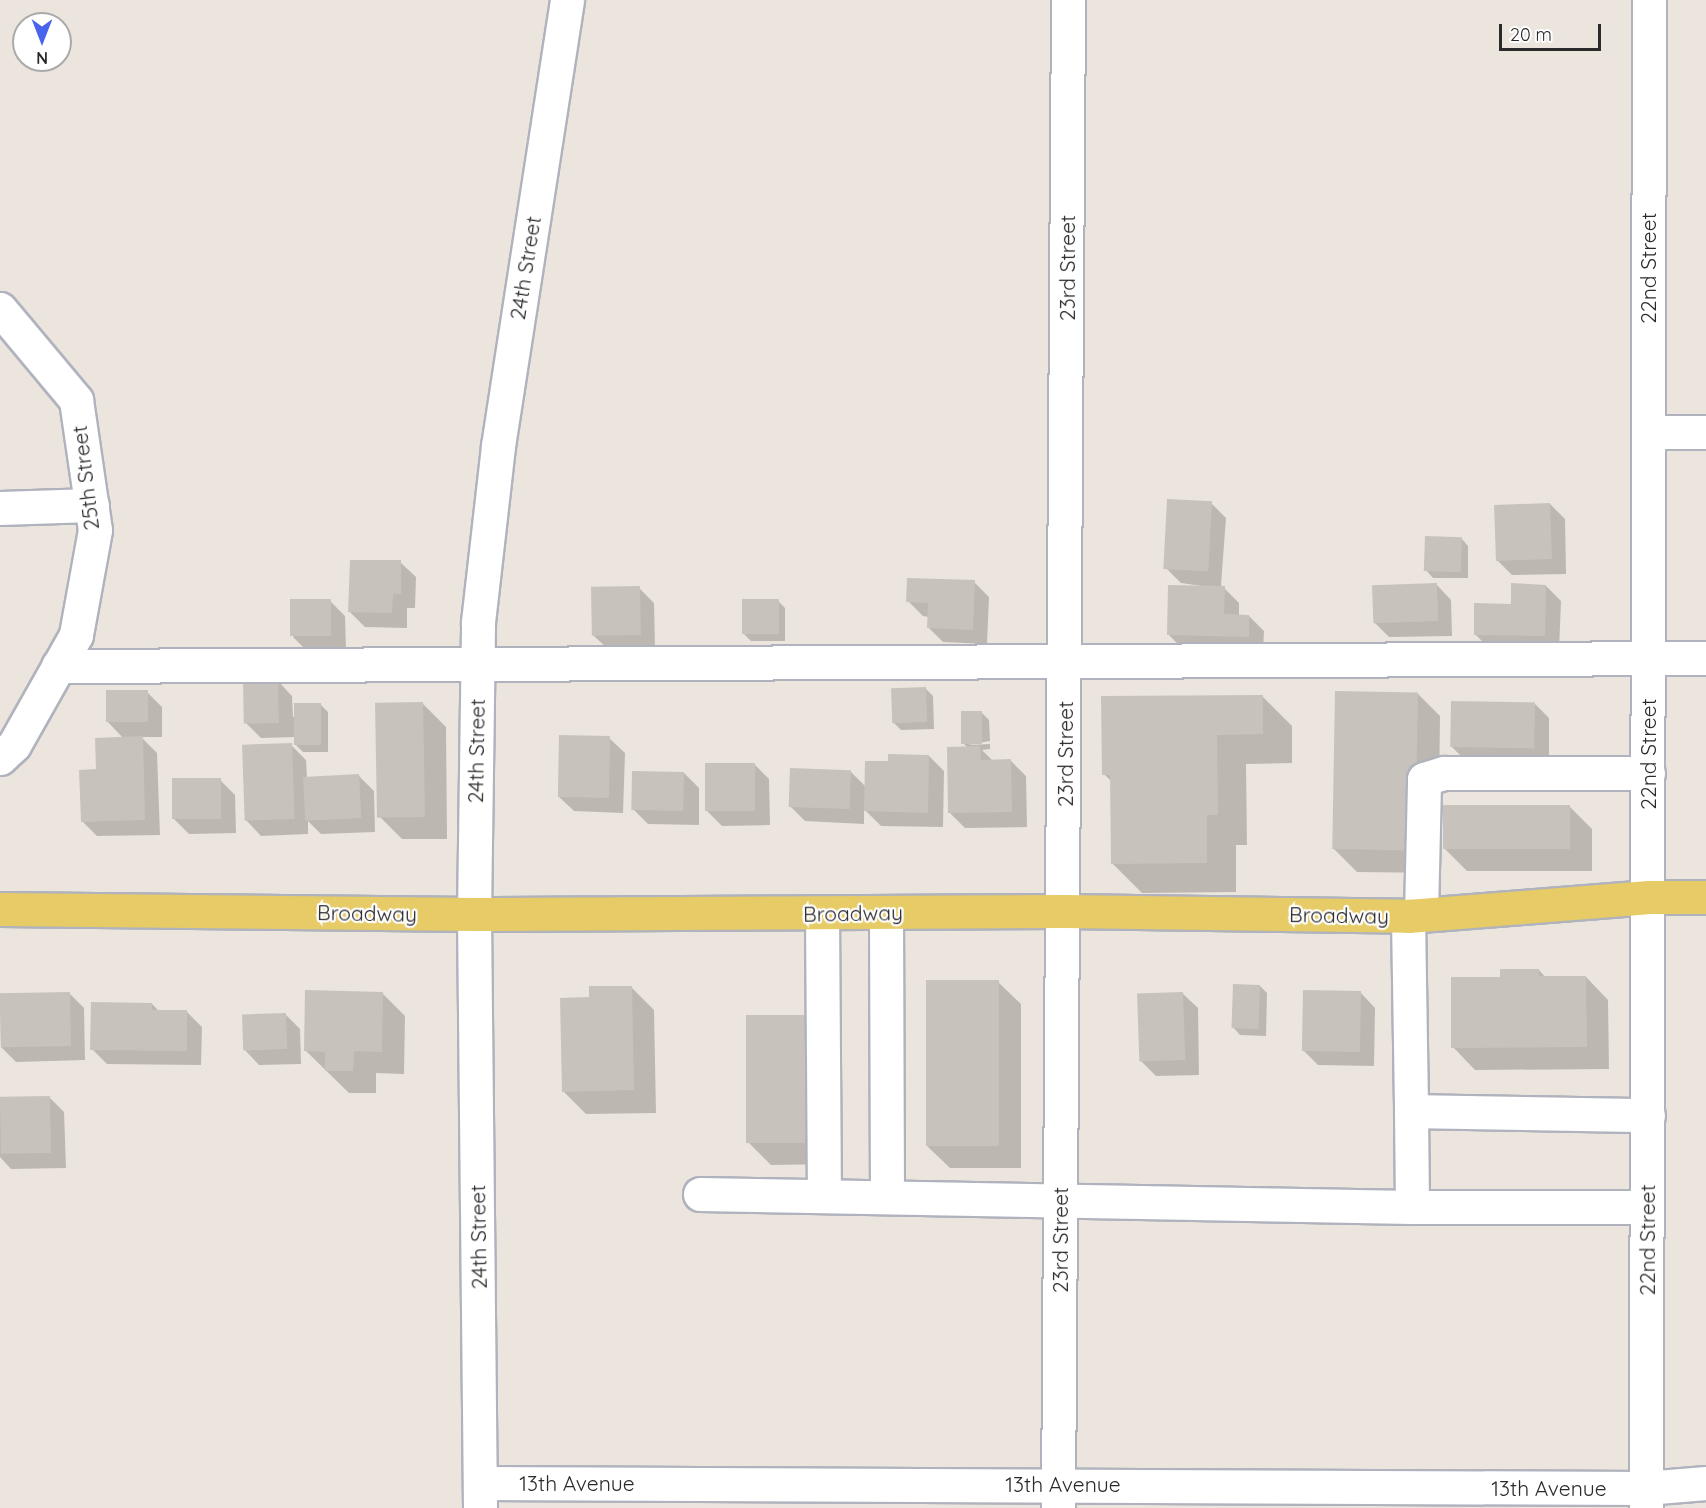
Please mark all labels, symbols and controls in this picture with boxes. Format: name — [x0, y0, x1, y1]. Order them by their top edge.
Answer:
north arrow — [12, 12, 72, 72]
scale bar — [1502, 12, 1604, 50]
text: 20 m — [1510, 23, 1552, 46]
text: N — [36, 48, 48, 68]
street label: 22nd Street — [1635, 212, 1661, 324]
street label: 24th Street — [504, 214, 546, 322]
street label: 23rd Street — [1054, 215, 1080, 321]
street label: 25th Street — [66, 424, 104, 532]
street label: 22nd Street — [1635, 698, 1661, 810]
street label: 24th Street — [462, 699, 490, 803]
street label: 23rd Street — [1052, 701, 1078, 807]
street label: Broadway — [317, 900, 417, 926]
street label: Broadway — [803, 900, 903, 926]
street label: Broadway — [1289, 902, 1389, 928]
street label: 22nd Street — [1634, 1184, 1660, 1296]
street label: 24th Street — [464, 1185, 492, 1289]
street label: 23rd Street — [1047, 1187, 1073, 1293]
street label: 13th Avenue — [519, 1470, 635, 1496]
street label: 13th Avenue — [1005, 1471, 1121, 1497]
street label: 13th Avenue — [1491, 1475, 1607, 1501]

